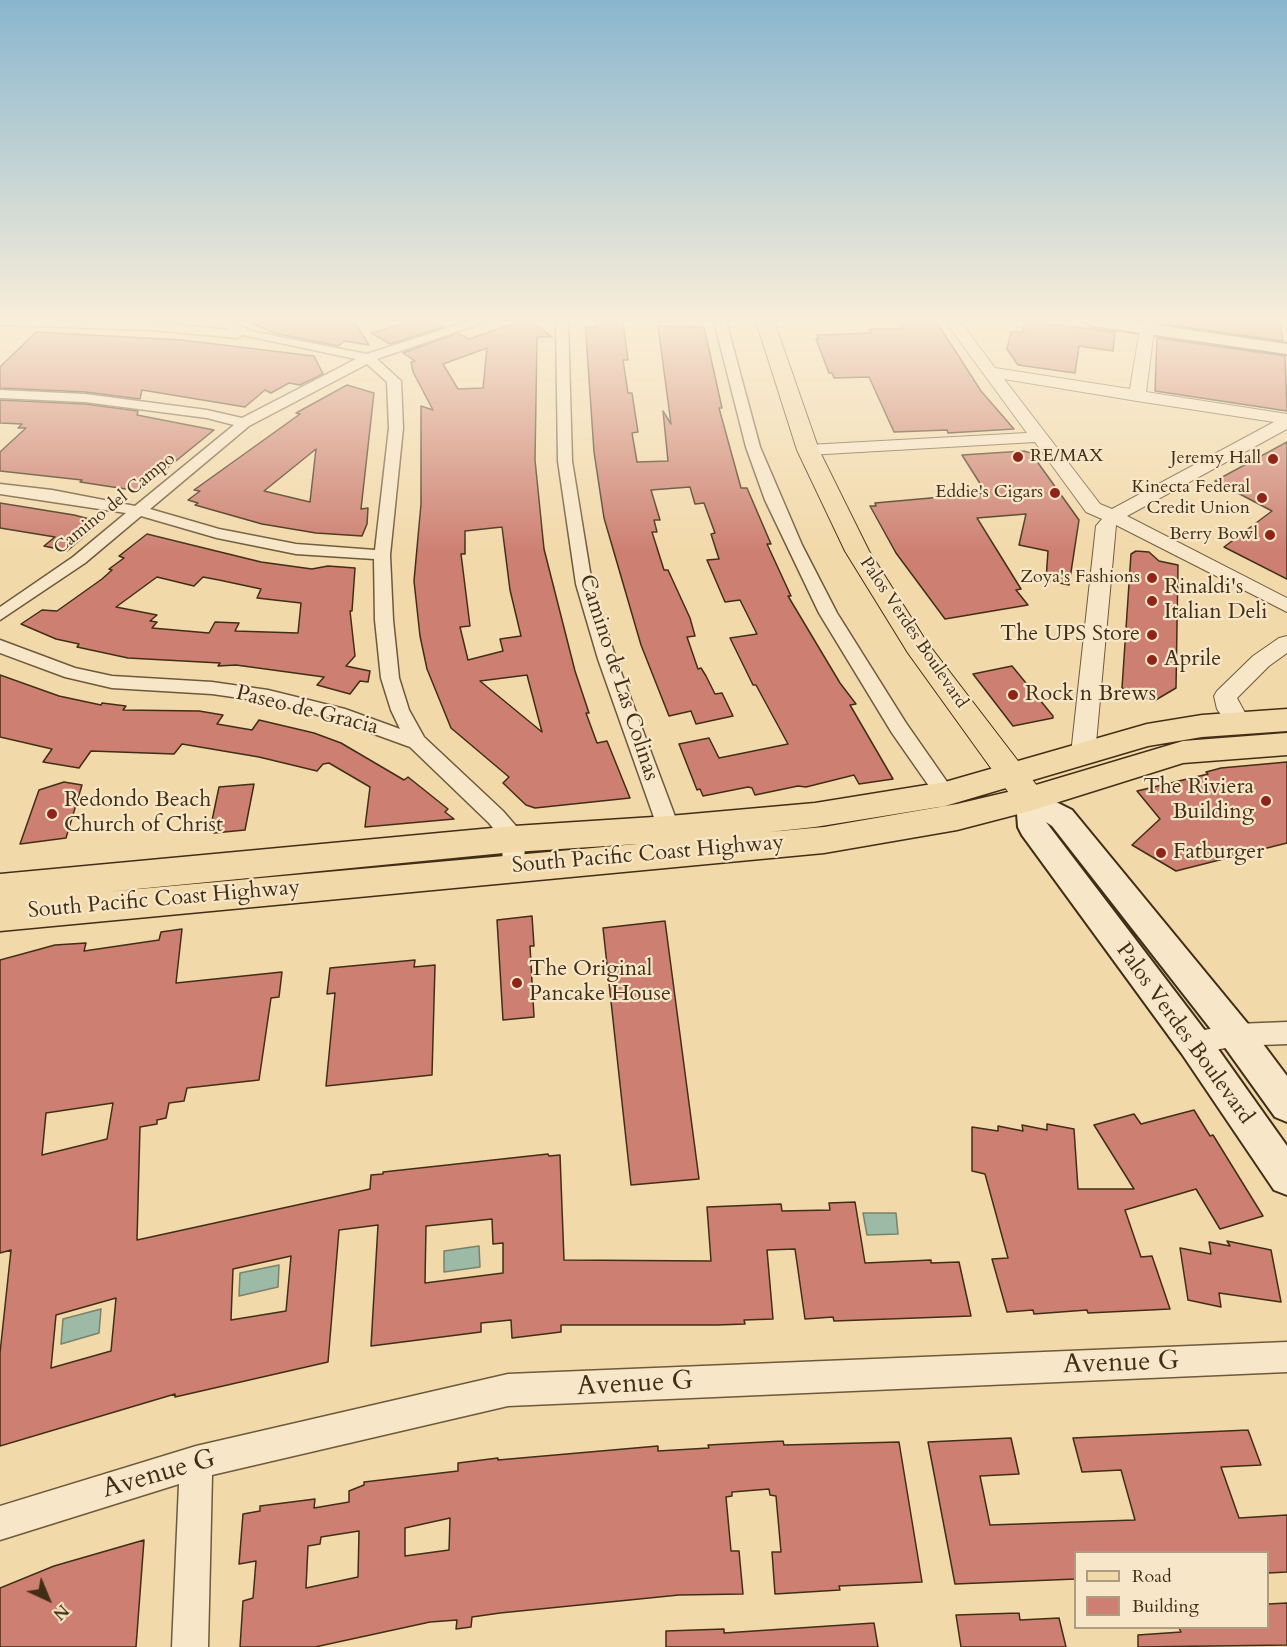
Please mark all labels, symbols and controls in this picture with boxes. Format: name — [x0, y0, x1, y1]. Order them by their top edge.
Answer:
place label: RE/MAX — [1030, 446, 1103, 468]
street label: Camino del Campo — [50, 448, 180, 560]
place label: Jeremy Hall — [1170, 448, 1261, 470]
marker: RE/MAX — [1011, 450, 1025, 464]
marker: Jeremy Hall — [1266, 452, 1280, 466]
place label: Kinecta Federal Credit Union — [1132, 477, 1250, 520]
place label: Eddie's Cigars — [935, 482, 1043, 504]
marker: Eddie's Cigars — [1048, 486, 1062, 500]
marker: Kinecta Federal Credit Union — [1255, 491, 1269, 505]
place label: Berry Bowl — [1169, 524, 1258, 546]
marker: Berry Bowl — [1263, 528, 1277, 542]
street label: Palos Verdes Boulevard — [854, 553, 972, 713]
place label: Zoya's Fashions — [1020, 567, 1140, 589]
marker: Zoya's Fashions — [1145, 571, 1159, 585]
street label: Camino de Las Colinas — [572, 572, 664, 784]
place label: Rinaldi's Italian Deli — [1164, 575, 1267, 626]
marker: Rinaldi's Italian Deli — [1145, 594, 1159, 608]
place label: The UPS Store — [1000, 622, 1140, 648]
marker: The UPS Store — [1145, 628, 1159, 642]
place label: Aprile — [1164, 647, 1221, 673]
marker: Aprile — [1145, 653, 1159, 667]
street label: Paseo de Gracia — [233, 681, 381, 741]
place label: Rock n Brews — [1025, 682, 1156, 708]
marker: Rock n Brews — [1006, 688, 1020, 702]
place label: The Riviera Building — [1144, 775, 1254, 826]
place label: Redondo Beach Church of Christ — [64, 788, 223, 840]
marker: The Riviera Building — [1259, 794, 1273, 808]
marker: Redondo Beach Church of Christ — [45, 807, 59, 821]
street label: South Pacific Coast Highway — [511, 830, 785, 880]
place label: Fatburger — [1173, 840, 1264, 866]
marker: Fatburger — [1154, 846, 1168, 860]
street label: South Pacific Coast Highway — [27, 875, 301, 925]
street label: Palos Verdes Boulevard — [1109, 938, 1259, 1130]
place label: The Original Pancake House — [529, 957, 671, 1008]
marker: The Original Pancake House — [510, 976, 524, 990]
street label: Avenue G — [1062, 1346, 1180, 1382]
street label: Avenue G — [576, 1366, 694, 1404]
street label: Avenue G — [99, 1443, 219, 1507]
legend — [1074, 1551, 1269, 1629]
text: Road — [1132, 1564, 1172, 1589]
north arrow — [18, 1569, 78, 1629]
text: Building — [1132, 1594, 1199, 1619]
text: N — [48, 1599, 73, 1625]

